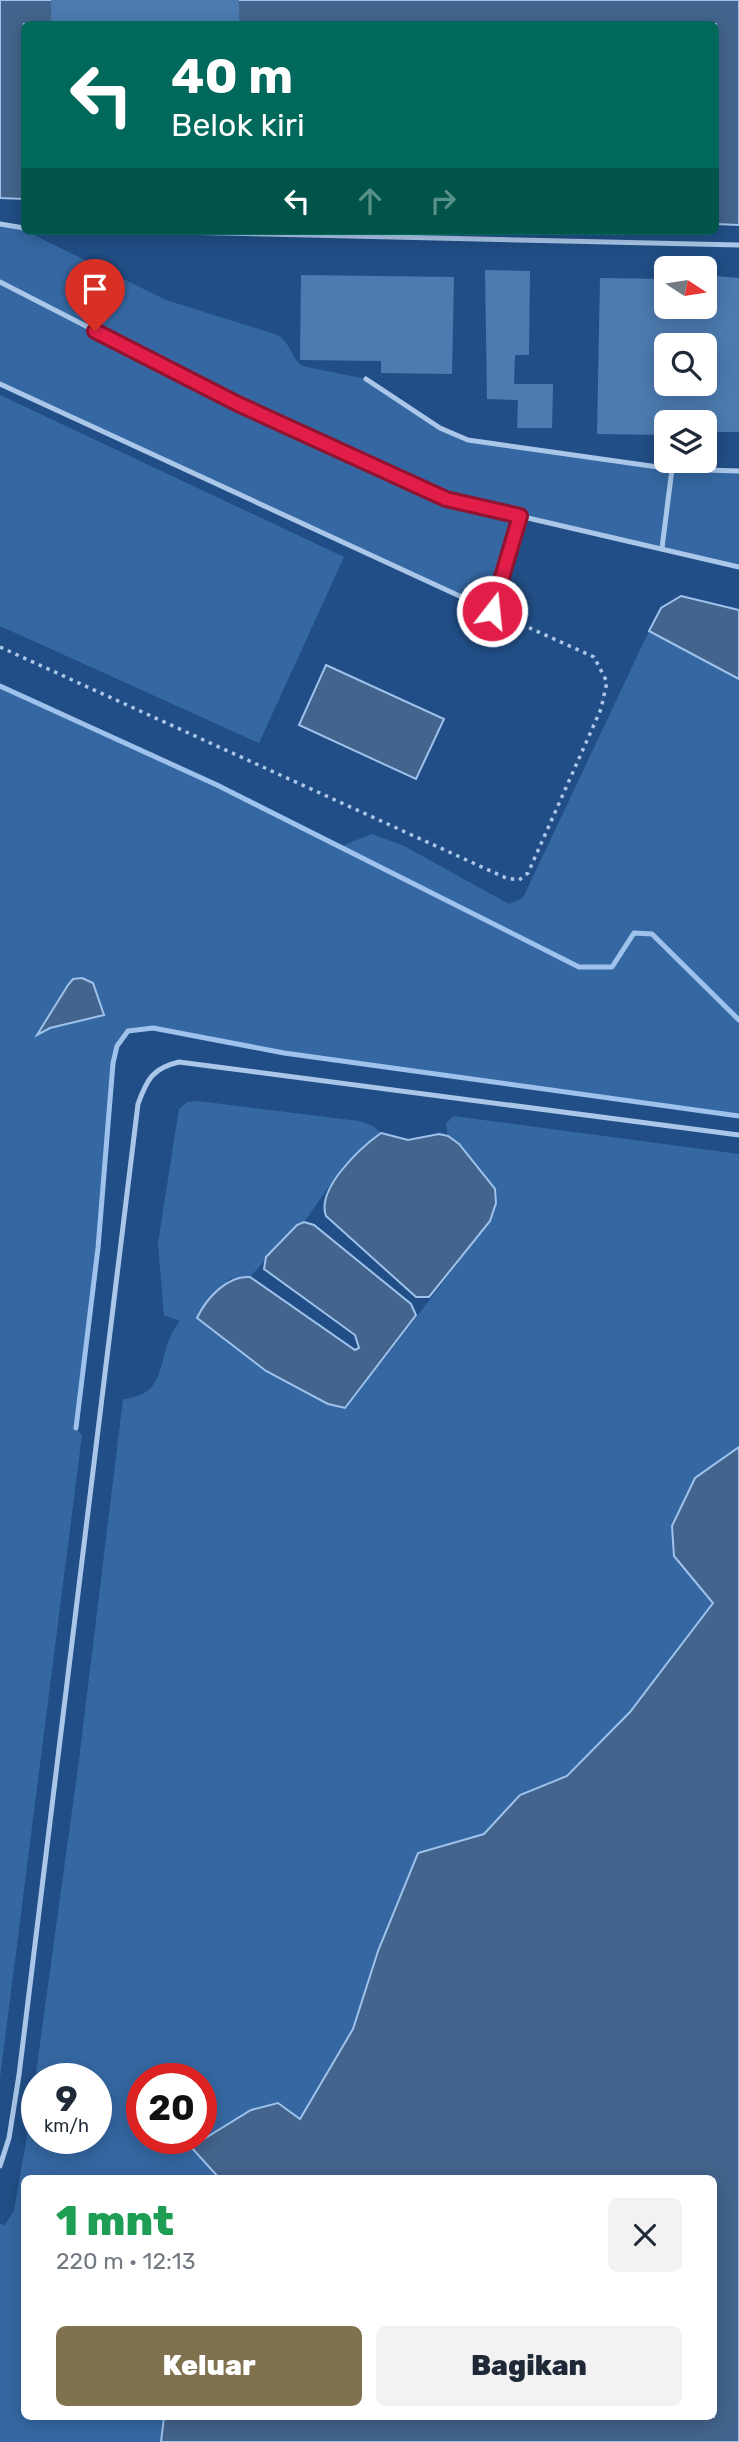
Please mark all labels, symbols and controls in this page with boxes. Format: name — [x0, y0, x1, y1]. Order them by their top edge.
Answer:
text: 40 m — [171, 47, 293, 105]
icon: left — [56, 49, 147, 140]
text: Belok kiri — [171, 106, 305, 144]
icon: left — [278, 182, 316, 220]
icon: ahead — [351, 182, 389, 220]
icon: right — [424, 182, 462, 220]
north arrow — [654, 256, 718, 318]
map controls — [654, 256, 717, 473]
pin — [65, 259, 125, 331]
icon: arrive — [76, 270, 114, 308]
button: search — [654, 333, 717, 396]
button: layers — [654, 410, 717, 473]
position arrow — [455, 574, 529, 648]
speed limit sign: 20 — [126, 2063, 217, 2154]
text: 9 — [55, 2078, 78, 2120]
text: km/h — [44, 2115, 89, 2137]
text: 1 mnt — [56, 2196, 174, 2246]
button: close — [608, 2198, 682, 2272]
text: 220 m · 12:13 — [56, 2247, 195, 2275]
button: Keluar — [56, 2326, 362, 2406]
button: Bagikan — [376, 2326, 682, 2406]

